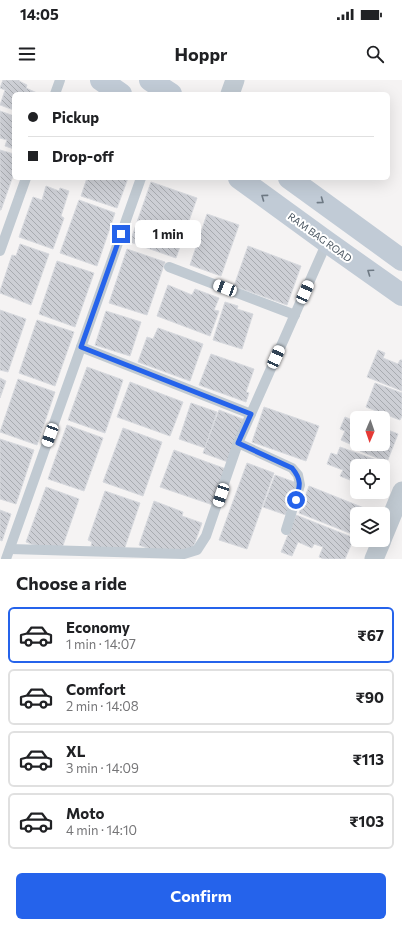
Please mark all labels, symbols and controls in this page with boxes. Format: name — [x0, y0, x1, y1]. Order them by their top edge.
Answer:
text: 14:05 — [20, 5, 59, 23]
icon: menu — [16, 43, 38, 65]
text: Hoppr — [175, 43, 228, 65]
icon: search — [364, 43, 386, 65]
text: Pickup — [52, 108, 99, 126]
text: Drop-off — [52, 147, 114, 165]
one-way arrow — [262, 194, 269, 201]
one-way arrow — [316, 196, 323, 203]
street label: RAM BAG ROAD — [286, 210, 354, 264]
callout: 1 min — [135, 220, 201, 248]
route end — [112, 225, 130, 243]
text: 1 min — [153, 226, 183, 242]
one-way arrow — [367, 269, 374, 277]
car — [212, 278, 238, 298]
car — [295, 279, 315, 305]
car — [266, 344, 286, 370]
north arrow — [350, 411, 390, 451]
map controls — [350, 411, 390, 547]
car — [40, 422, 60, 448]
button: locate — [350, 459, 390, 499]
car — [211, 482, 231, 508]
route start — [287, 491, 305, 509]
button: layers — [350, 507, 390, 547]
text: Choose a ride — [16, 572, 127, 594]
icon: car — [18, 617, 54, 653]
text: Economy — [66, 618, 130, 636]
text: ₹67 — [357, 626, 384, 644]
text: 1 min · 14:07 — [66, 636, 136, 652]
icon: car — [18, 679, 54, 715]
text: Comfort — [66, 680, 126, 698]
text: ₹90 — [356, 688, 384, 706]
text: 2 min · 14:08 — [66, 698, 139, 714]
icon: car — [18, 741, 54, 777]
text: XL — [66, 742, 85, 760]
text: ₹113 — [352, 750, 384, 768]
text: 3 min · 14:09 — [66, 760, 139, 776]
icon: car — [18, 803, 54, 839]
text: Moto — [66, 804, 105, 822]
text: ₹103 — [349, 812, 384, 830]
text: 4 min · 14:10 — [66, 822, 137, 838]
button: Confirm — [16, 873, 386, 919]

